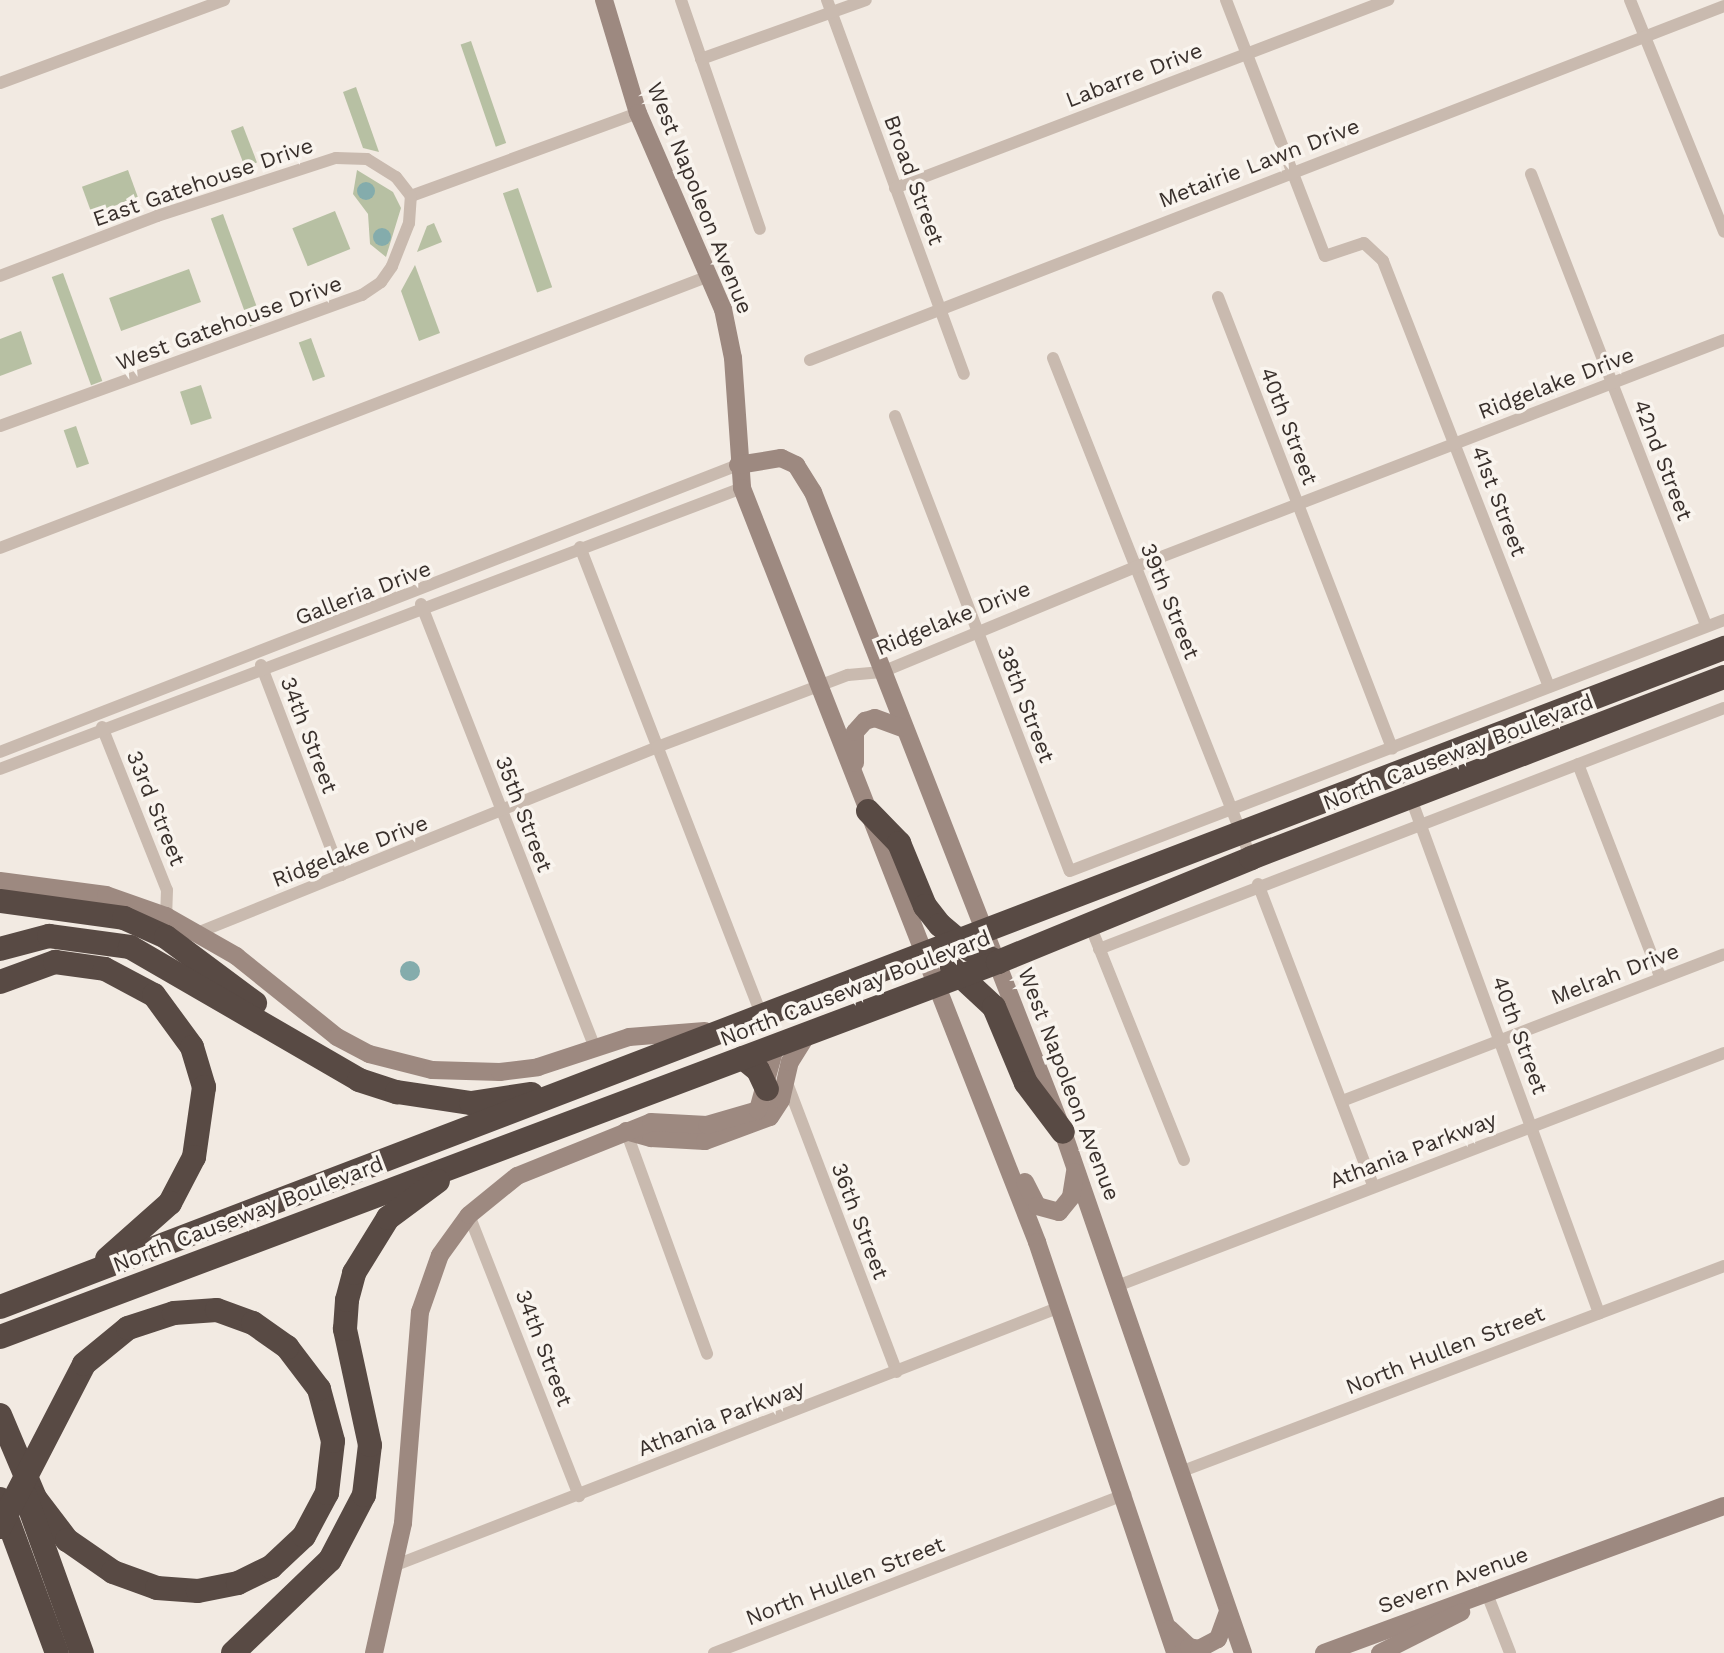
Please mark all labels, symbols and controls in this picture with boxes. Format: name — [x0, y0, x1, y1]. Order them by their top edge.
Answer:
street label: Labarre Drive — [1062, 37, 1206, 113]
street label: West Napoleon Avenue — [641, 78, 759, 318]
street label: Broad Street — [878, 112, 950, 248]
street label: Metairie Lawn Drive — [1155, 112, 1363, 214]
street label: East Gatehouse Drive — [89, 132, 317, 232]
street label: West Gatehouse Drive — [113, 270, 345, 376]
street label: Ridgelake Drive — [1474, 341, 1638, 425]
street label: 40th Street — [1255, 364, 1323, 488]
street label: 42nd Street — [1628, 396, 1698, 524]
street label: 41st Street — [1466, 442, 1532, 560]
street label: 39th Street — [1135, 539, 1205, 663]
street label: Galleria Drive — [291, 555, 435, 631]
street label: Ridgelake Drive — [872, 575, 1034, 661]
street label: 38th Street — [992, 642, 1060, 766]
street label: 34th Street — [275, 673, 343, 797]
street label: North Causeway Boulevard — [1319, 688, 1597, 816]
street label: 33rd Street — [121, 747, 191, 869]
street label: 35th Street — [490, 752, 558, 876]
street label: Ridgelake Drive — [268, 809, 432, 893]
street label: North Causeway Boulevard — [716, 924, 994, 1052]
street label: Melrah Drive — [1547, 937, 1683, 1011]
street label: West Napoleon Avenue — [1012, 963, 1126, 1205]
street label: 40th Street — [1486, 972, 1554, 1098]
street label: Athania Parkway — [1326, 1106, 1500, 1194]
street label: North Causeway Boulevard — [109, 1150, 387, 1278]
street label: 36th Street — [826, 1159, 894, 1283]
street label: 34th Street — [510, 1286, 578, 1410]
street label: North Hullen Street — [1342, 1300, 1548, 1400]
street label: Athania Parkway — [634, 1374, 808, 1462]
street label: North Hullen Street — [742, 1531, 948, 1631]
street label: Severn Avenue — [1374, 1540, 1532, 1620]

